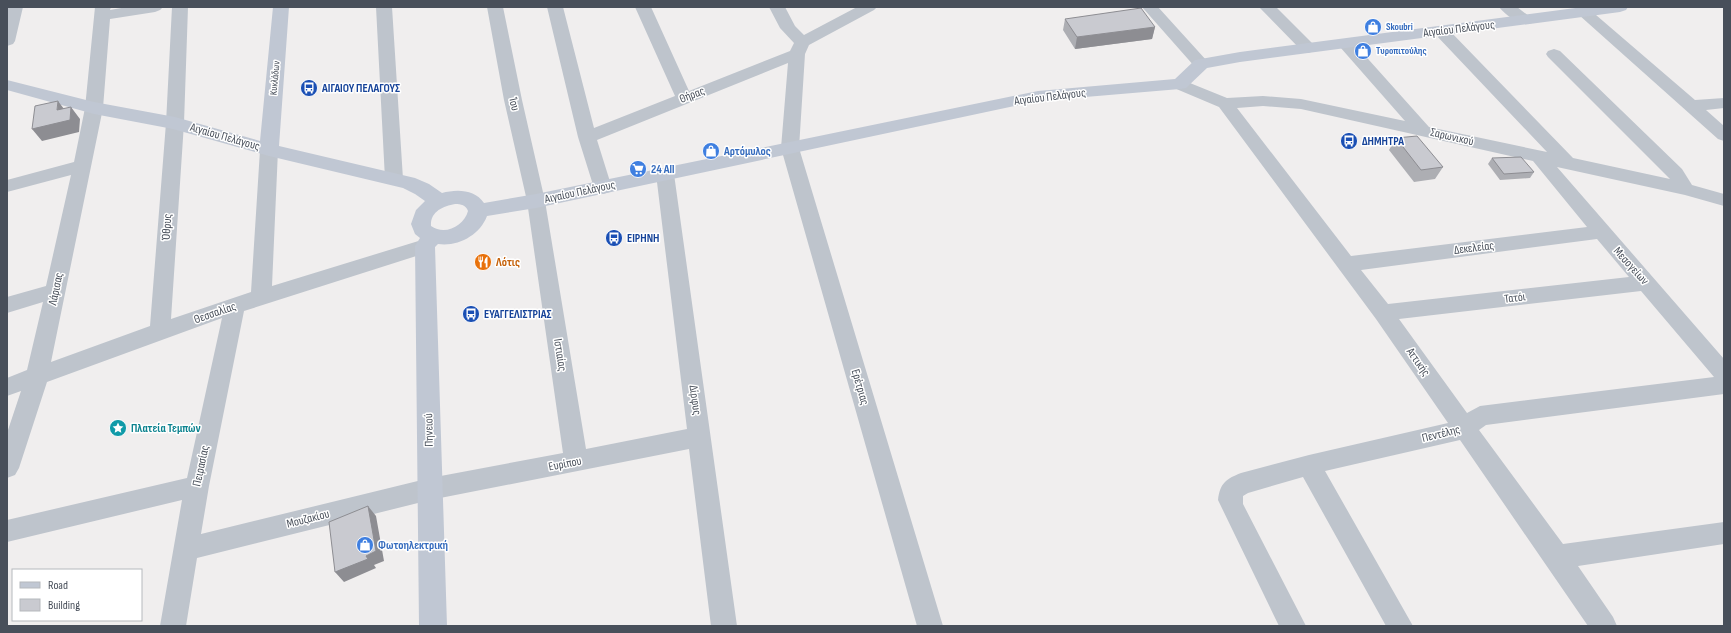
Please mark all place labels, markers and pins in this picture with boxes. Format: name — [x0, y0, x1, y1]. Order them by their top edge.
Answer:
shop icon: Skoubri — [1363, 17, 1383, 37]
place label: Skoubri — [1386, 21, 1413, 33]
shop icon: Τυροπιτούλης — [1353, 41, 1373, 61]
place label: Τυροπιτούλης — [1376, 45, 1427, 57]
bus stop icon: ΑΙΓΑΙΟΥ ΠΕΛΑΓΟΥΣ — [299, 78, 319, 98]
place label: ΑΙΓΑΙΟΥ ΠΕΛΑΓΟΥΣ — [321, 81, 400, 96]
bus stop icon: ΔΗΜΗΤΡΑ — [1339, 131, 1359, 151]
place label: ΔΗΜΗΤΡΑ — [1362, 134, 1404, 149]
shop icon: Αρτόμυλος — [701, 141, 721, 161]
place label: Αρτόμυλος — [723, 144, 771, 159]
supermarket icon: 24 All — [628, 159, 648, 179]
place label: 24 All — [651, 162, 674, 177]
bus stop icon: ΕΙΡΗΝΗ — [604, 228, 624, 248]
place label: ΕΙΡΗΝΗ — [627, 231, 660, 246]
restaurant icon: Λότις — [473, 252, 493, 272]
place label: Λότις — [495, 255, 520, 270]
bus stop icon: ΕΥΑΓΓΕΛΙΣΤΡΙΑΣ — [461, 304, 481, 324]
place label: ΕΥΑΓΓΕΛΙΣΤΡΙΑΣ — [484, 307, 551, 322]
place icon: Πλατεία Τεμπών — [108, 418, 128, 438]
place label: Πλατεία Τεμπών — [131, 421, 201, 436]
shop icon: Φωτοηλεκτρική — [355, 535, 375, 555]
place label: Φωτοηλεκτρική — [378, 538, 448, 553]

